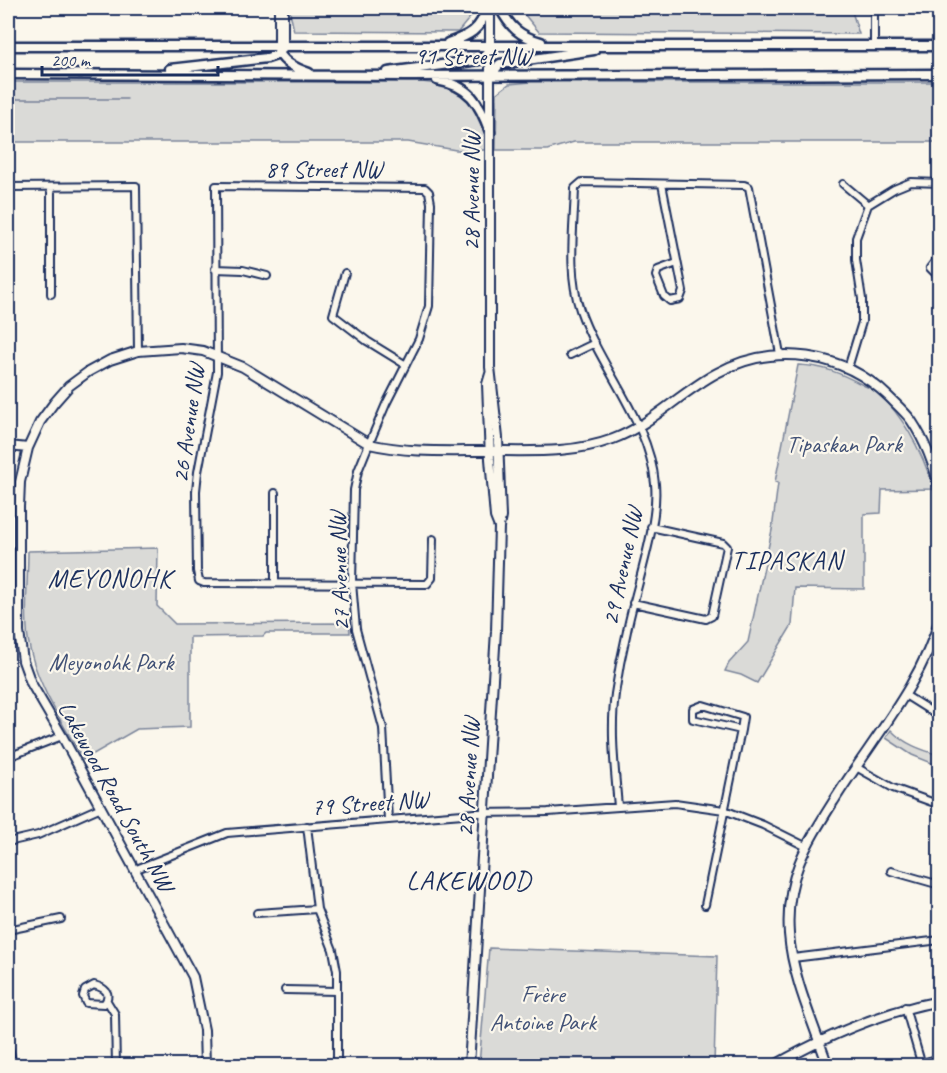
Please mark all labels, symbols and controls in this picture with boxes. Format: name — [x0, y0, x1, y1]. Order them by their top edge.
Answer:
scale bar — [42, 39, 218, 77]
street label: 91 Street NW — [414, 41, 534, 71]
text: 200 m — [51, 49, 92, 71]
street label: 28 Avenue NW — [456, 128, 486, 251]
street label: 89 Street NW — [265, 154, 385, 184]
street label: 26 Avenue NW — [165, 359, 212, 485]
park label: Tipaskan Park — [786, 429, 904, 459]
street label: 29 Avenue NW — [595, 502, 650, 628]
street label: 27 Avenue NW — [322, 508, 356, 632]
district label: TIPASKAN — [731, 544, 846, 577]
district label: MEYONOHK — [48, 562, 176, 595]
park label: Meyonohk Park — [49, 647, 176, 677]
street label: Lakewood Road South NW — [51, 696, 183, 900]
street label: 28 Avenue NW — [450, 714, 486, 838]
street label: 79 Street NW — [311, 784, 432, 822]
district label: LAKEWOOD — [406, 863, 533, 897]
park label: Frère Antoine Park — [490, 979, 598, 1037]

